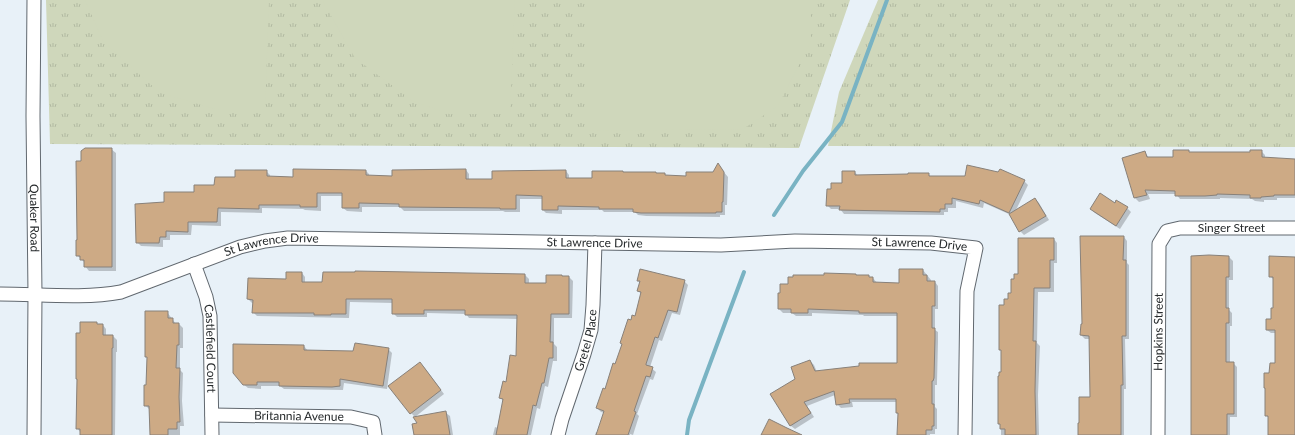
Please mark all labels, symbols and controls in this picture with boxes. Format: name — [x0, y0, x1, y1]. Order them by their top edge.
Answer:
street label: Quaker Road — [27, 184, 43, 252]
street label: Singer Street — [1198, 220, 1266, 235]
street label: St Lawrence Drive — [222, 230, 319, 259]
street label: St Lawrence Drive — [546, 234, 643, 251]
street label: St Lawrence Drive — [871, 234, 968, 254]
street label: Hopkins Street — [1150, 292, 1166, 371]
street label: Castlefield Court — [201, 303, 219, 394]
street label: Gretel Place — [571, 309, 600, 373]
street label: Britannia Avenue — [254, 408, 344, 424]

